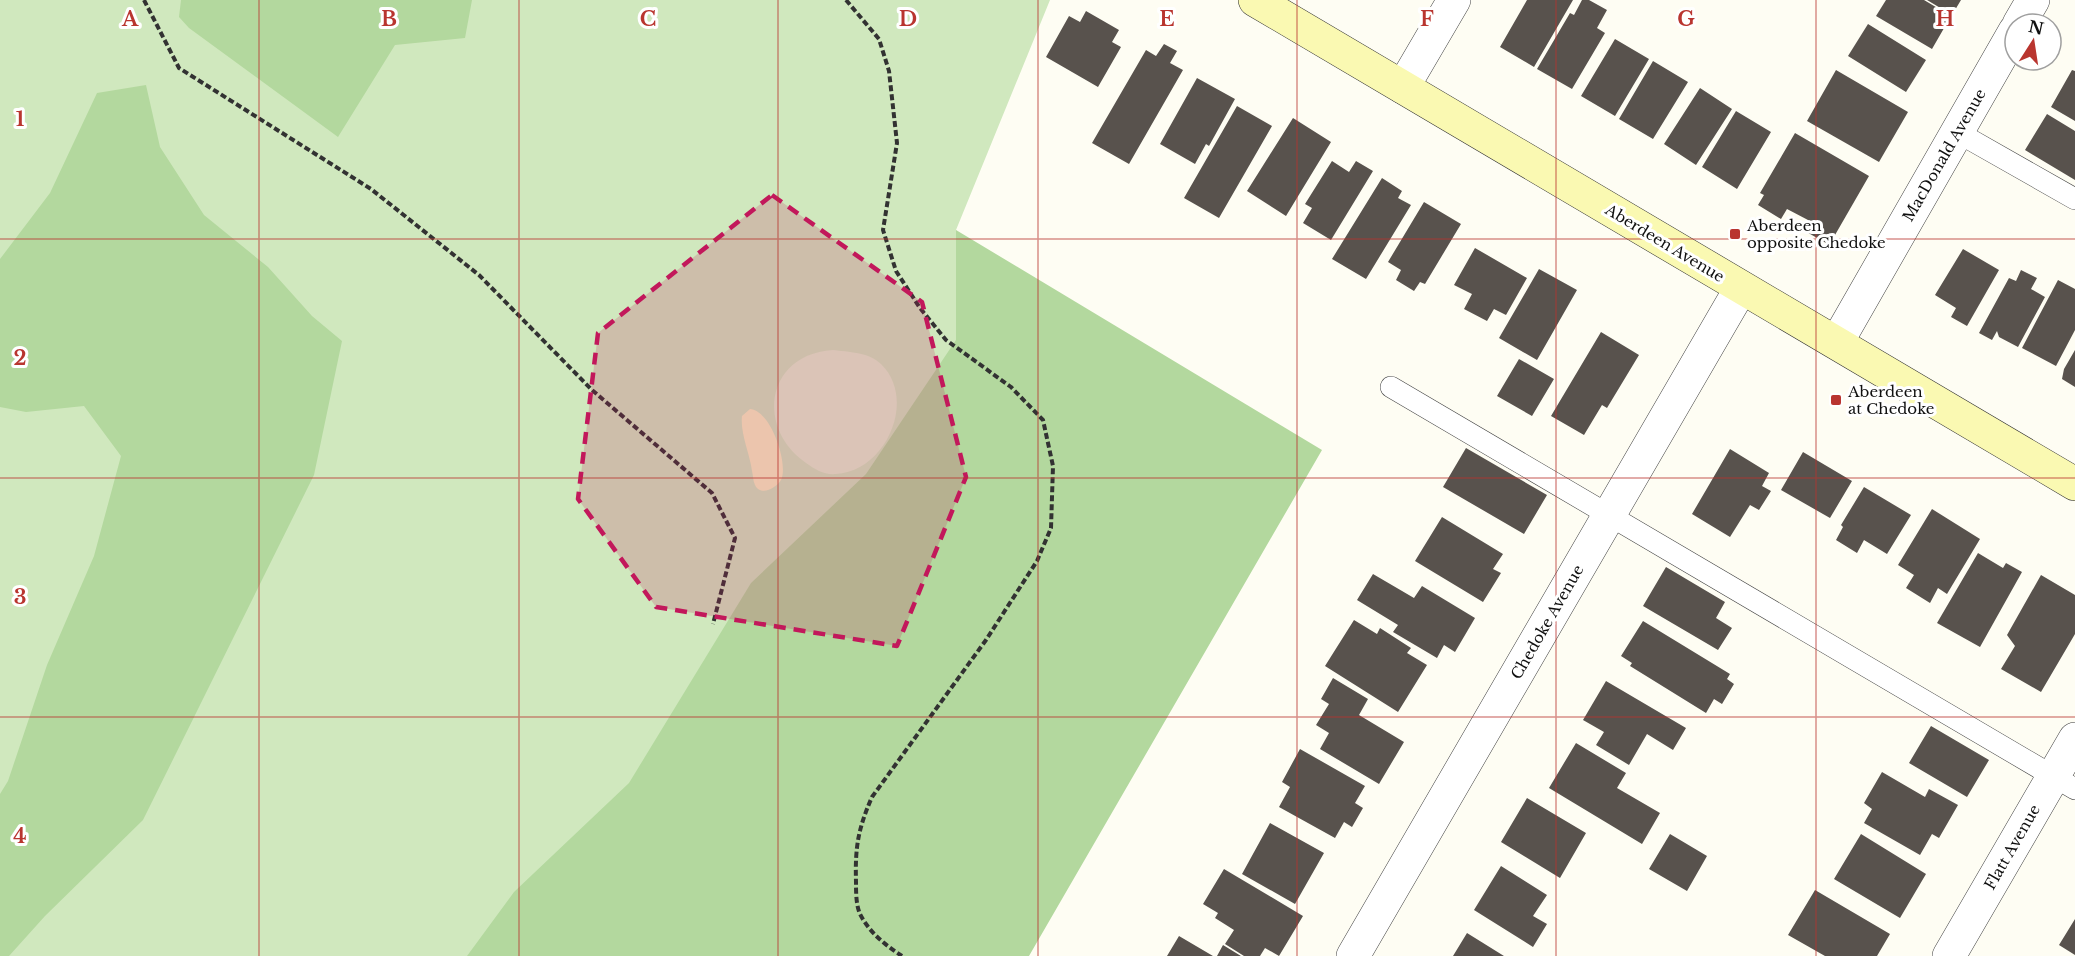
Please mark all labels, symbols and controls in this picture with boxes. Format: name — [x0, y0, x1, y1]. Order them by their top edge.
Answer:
text: A — [121, 7, 139, 31]
text: B — [381, 7, 397, 31]
text: C — [640, 7, 656, 31]
text: D — [899, 7, 917, 31]
text: E — [1159, 7, 1175, 31]
text: F — [1420, 7, 1434, 31]
text: G — [1677, 7, 1695, 31]
text: H — [1936, 7, 1955, 31]
north arrow — [2003, 12, 2063, 72]
text: N — [2027, 16, 2046, 39]
street label: MacDonald Avenue — [1898, 85, 1990, 225]
text: 1 — [16, 107, 25, 131]
street label: Aberdeen Avenue — [1601, 199, 1728, 286]
place label: Aberdeen opposite Chedoke — [1746, 216, 1886, 252]
marker: Aberdeen opposite Chedoke — [1728, 227, 1742, 241]
text: 2 — [13, 346, 27, 370]
place label: Aberdeen at Chedoke — [1847, 382, 1934, 418]
marker: Aberdeen at Chedoke — [1829, 393, 1843, 407]
street label: Chedoke Avenue — [1507, 561, 1587, 683]
text: 3 — [14, 585, 26, 609]
street label: Flatt Avenue — [1980, 801, 2044, 893]
text: 4 — [13, 824, 27, 848]

